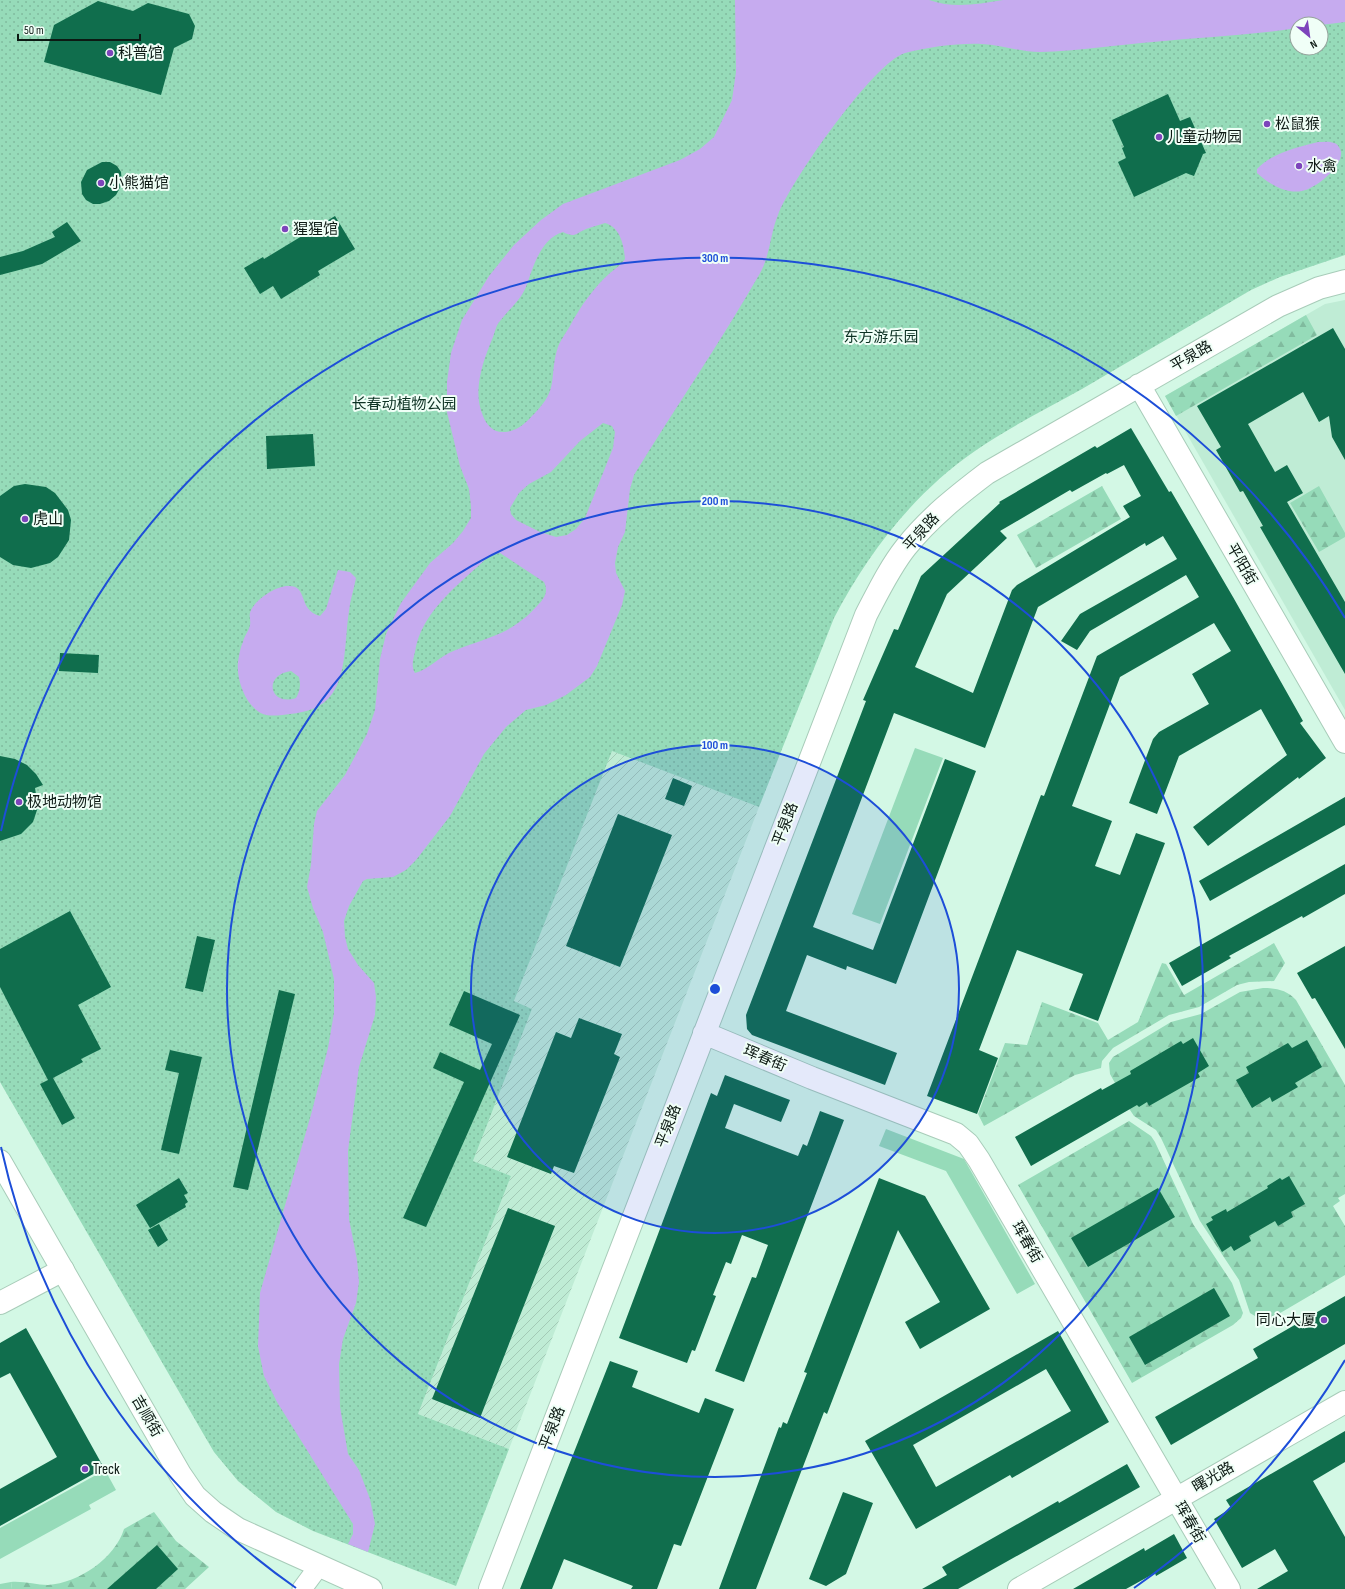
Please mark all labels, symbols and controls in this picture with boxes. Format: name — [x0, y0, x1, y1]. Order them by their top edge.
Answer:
scale bar — [18, 16, 140, 42]
north arrow — [1289, 16, 1329, 56]
text: 50 m — [24, 23, 44, 38]
text: N — [1308, 37, 1319, 51]
place label: 科普馆 — [118, 44, 163, 63]
marker: 科普馆 — [105, 48, 115, 58]
place label: 松鼠猴 — [1275, 115, 1320, 134]
marker: 松鼠猴 — [1262, 119, 1272, 129]
place label: 儿童动物园 — [1167, 128, 1242, 147]
marker: 儿童动物园 — [1154, 132, 1164, 142]
place label: 水禽 — [1307, 157, 1337, 176]
marker: 水禽 — [1294, 161, 1304, 171]
place label: 小熊猫馆 — [109, 174, 169, 193]
marker: 小熊猫馆 — [96, 178, 106, 188]
place label: 猩猩馆 — [293, 220, 338, 239]
marker: 猩猩馆 — [280, 224, 290, 234]
text: 300 m — [702, 251, 728, 266]
park label: 东方游乐园 — [843, 328, 919, 347]
street label: 平泉路 — [1167, 337, 1215, 376]
park label: 长春动植物公园 — [351, 395, 457, 414]
text: 200 m — [702, 494, 728, 509]
street label: 平泉路 — [899, 509, 943, 555]
place label: 虎山 — [33, 510, 63, 529]
marker: 虎山 — [20, 514, 30, 524]
street label: 平阳街 — [1222, 540, 1261, 588]
text: 100 m — [702, 738, 728, 753]
place label: 极地动物馆 — [27, 793, 102, 812]
marker: 极地动物馆 — [14, 797, 24, 807]
street label: 平泉路 — [769, 800, 802, 849]
centre of rings — [708, 982, 722, 996]
street label: 珲春街 — [740, 1041, 789, 1076]
street label: 平泉路 — [652, 1102, 685, 1151]
street label: 珲春街 — [1007, 1218, 1046, 1266]
place label: 同心大厦 — [1256, 1311, 1316, 1330]
marker: 同心大厦 — [1319, 1315, 1329, 1325]
street label: 吉顺街 — [127, 1392, 166, 1440]
street label: 平泉路 — [536, 1404, 569, 1453]
street label: 曙光路 — [1189, 1458, 1237, 1497]
place label: Treck — [93, 1460, 120, 1479]
marker: Treck — [80, 1464, 90, 1474]
street label: 珲春街 — [1170, 1498, 1209, 1546]

